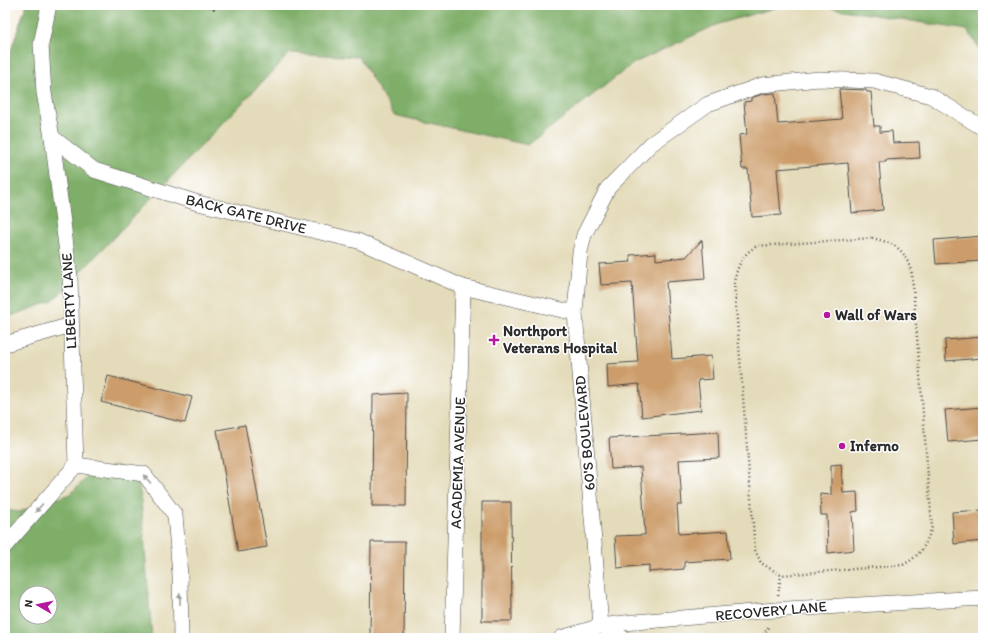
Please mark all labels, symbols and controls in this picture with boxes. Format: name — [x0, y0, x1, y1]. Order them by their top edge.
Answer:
street label: BACK GATE DRIVE — [184, 190, 308, 238]
street label: LIBERTY LANE — [57, 252, 81, 350]
place label: Wall of Wars — [835, 306, 917, 324]
marker: Wall of Wars — [822, 310, 832, 320]
place label: Northport Veterans Hospital — [503, 322, 618, 358]
marker: Northport Veterans Hospital — [488, 334, 500, 346]
street label: 60'S BOULEVARD — [571, 375, 599, 491]
street label: ACADEMIA AVENUE — [447, 397, 469, 529]
place label: Inferno — [850, 437, 899, 455]
marker: Inferno — [837, 441, 847, 451]
one-way arrow — [142, 474, 151, 484]
one-way arrow — [34, 502, 43, 513]
north arrow — [18, 585, 58, 625]
one-way arrow — [177, 592, 183, 605]
street label: RECOVERY LANE — [715, 597, 827, 625]
text: N — [22, 599, 36, 608]

